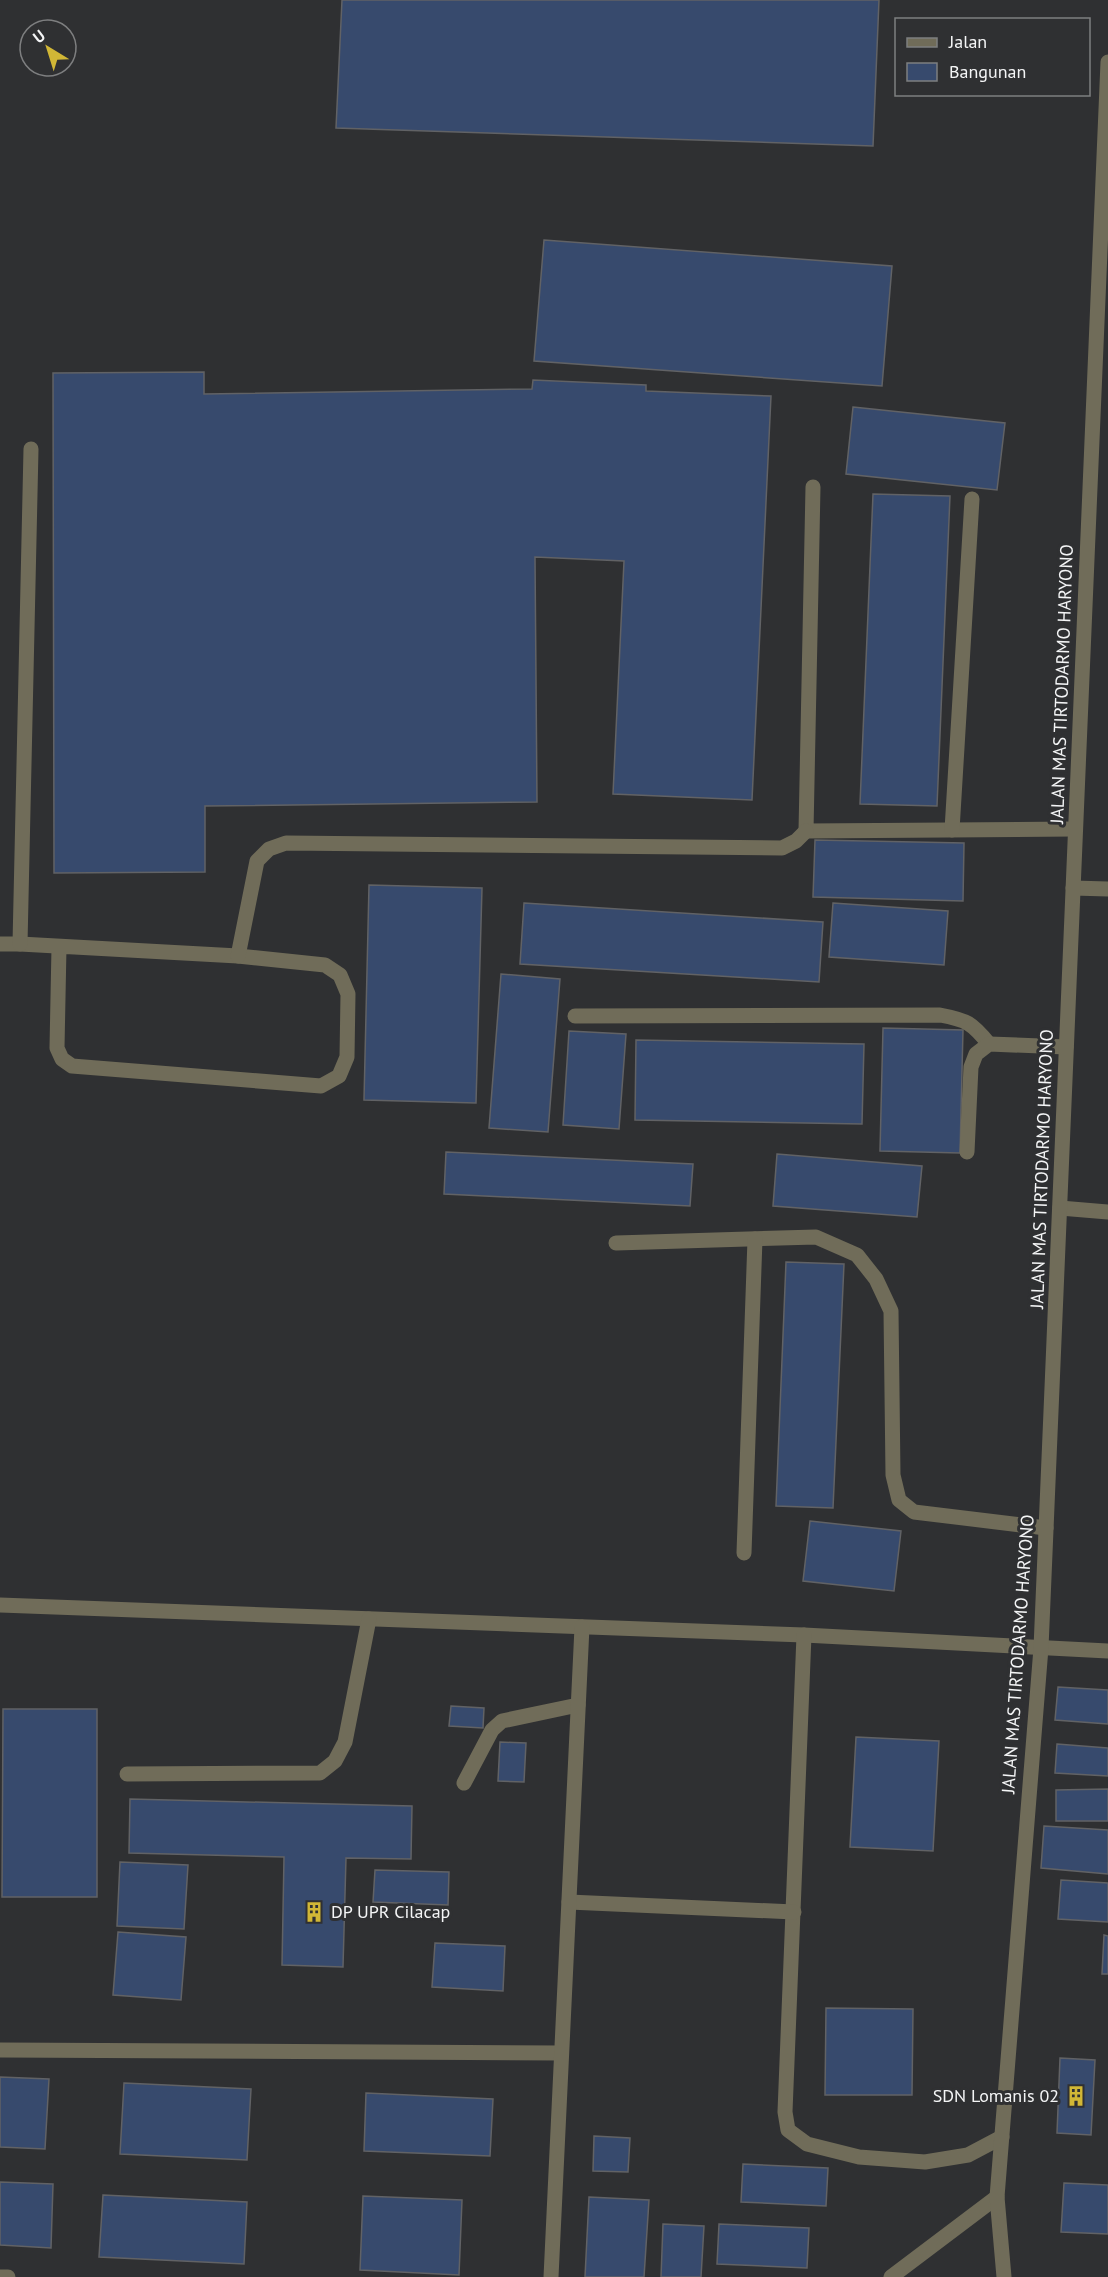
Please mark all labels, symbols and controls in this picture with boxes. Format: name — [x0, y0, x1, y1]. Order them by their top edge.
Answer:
north arrow — [18, 18, 78, 78]
legend — [895, 18, 1090, 96]
text: U — [29, 25, 49, 47]
text: Jalan — [948, 30, 987, 53]
text: Bangunan — [949, 60, 1026, 83]
street label: JALAN MAS TIRTODARMO HARYONO — [1045, 544, 1078, 825]
street label: JALAN MAS TIRTODARMO HARYONO — [1025, 1029, 1058, 1310]
street label: JALAN MAS TIRTODARMO HARYONO — [996, 1514, 1039, 1795]
building icon: DP UPR Cilacap — [302, 1900, 326, 1924]
place label: DP UPR Cilacap — [331, 1900, 450, 1923]
place label: SDN Lomanis 02 — [933, 2084, 1059, 2107]
building icon: SDN Lomanis 02 — [1064, 2084, 1088, 2108]

